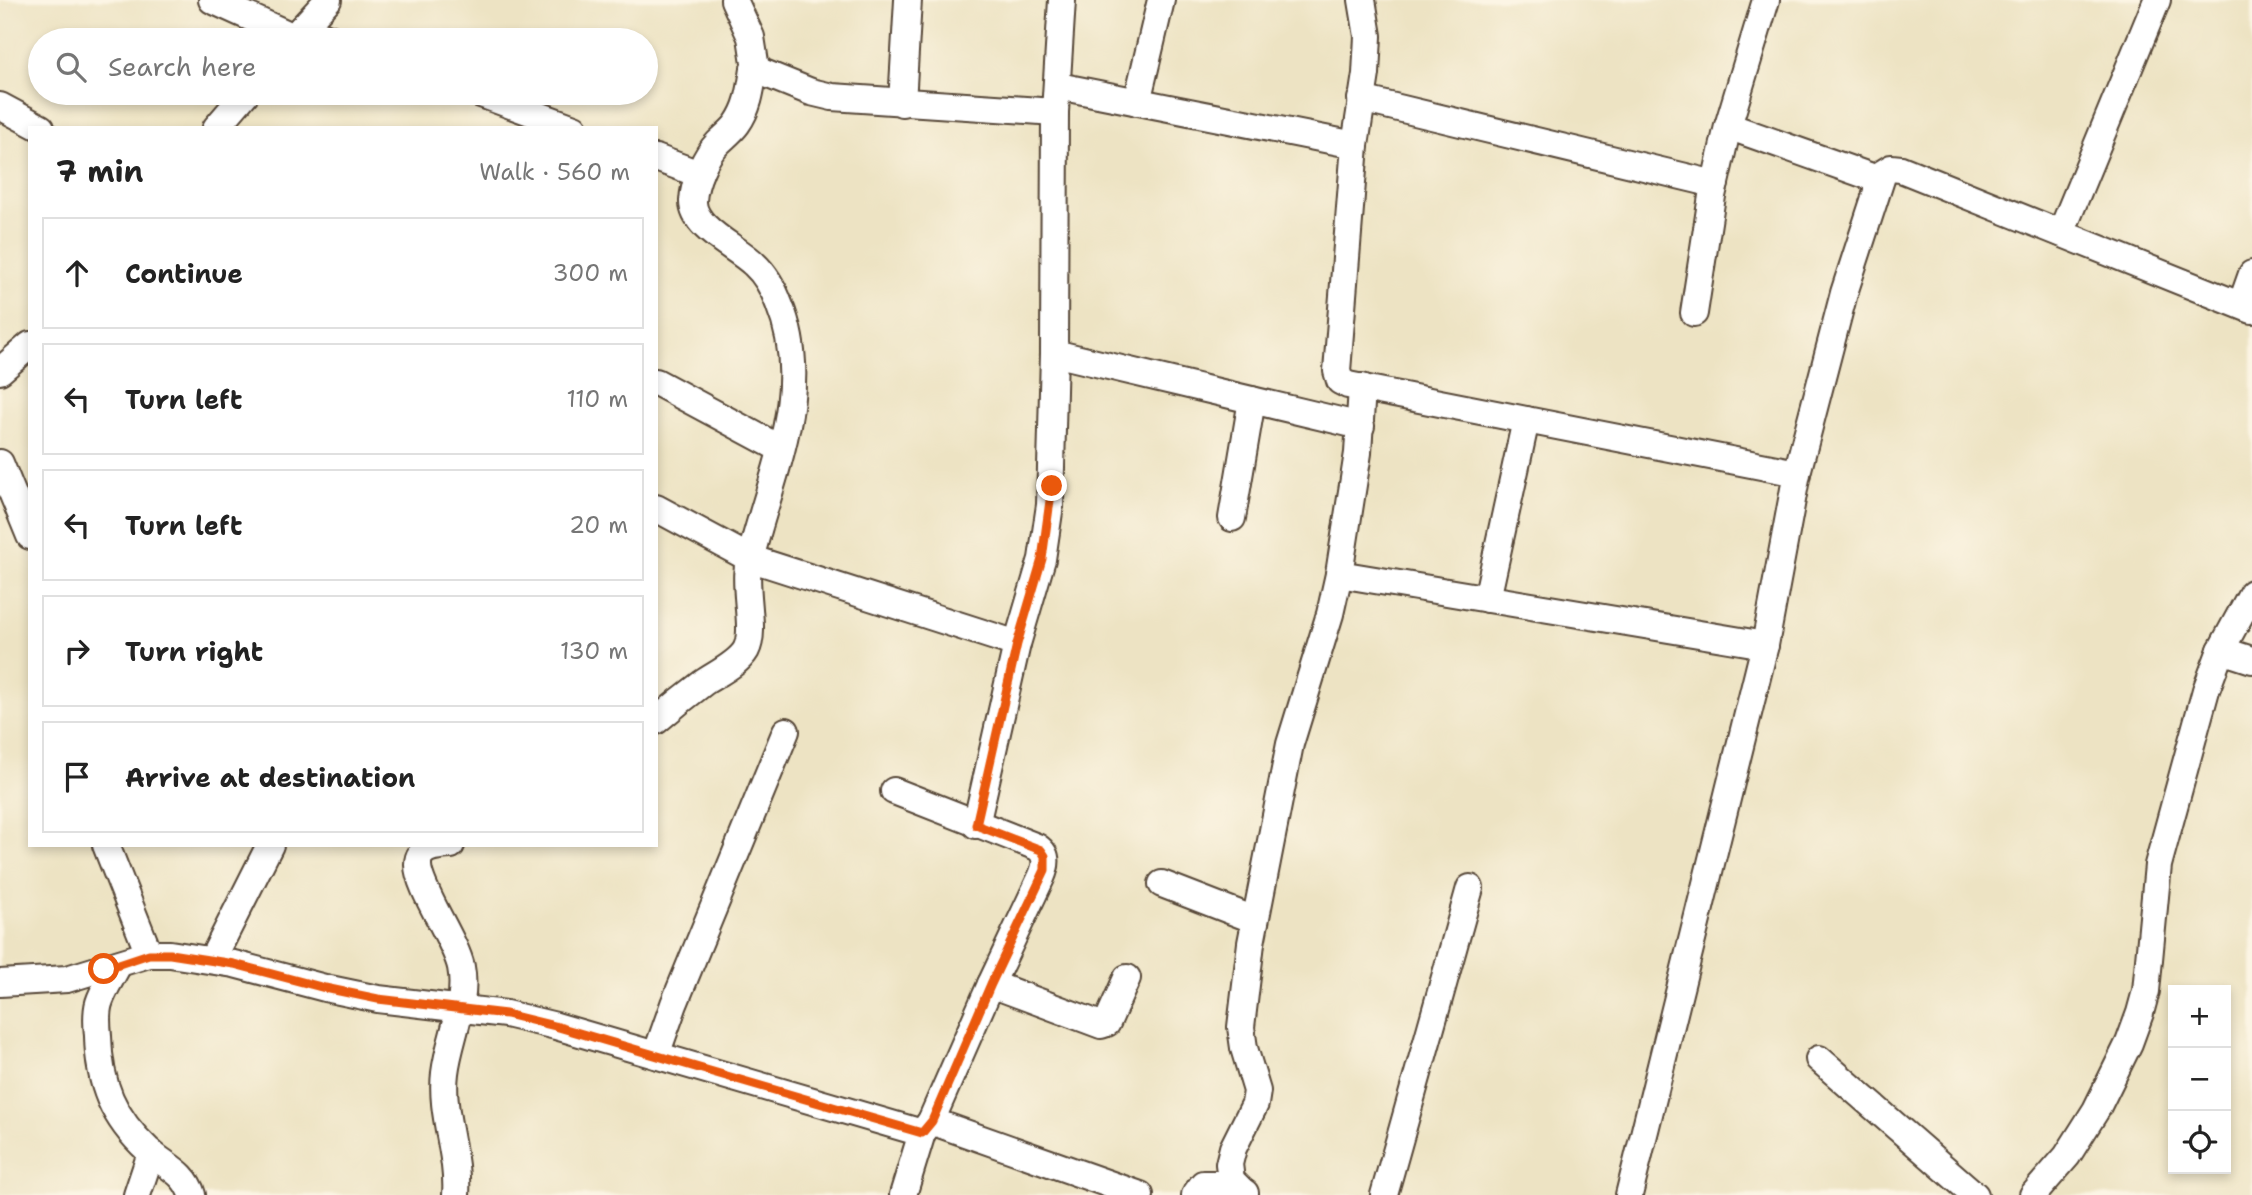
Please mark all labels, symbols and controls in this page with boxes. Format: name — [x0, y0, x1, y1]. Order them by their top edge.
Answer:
search box — [28, 28, 658, 105]
icon: search — [52, 48, 90, 86]
text: Search here — [108, 49, 257, 84]
text: 7 min — [56, 151, 143, 192]
text: Walk · 560 m — [479, 157, 630, 187]
icon: ahead — [58, 254, 96, 292]
text: Continue — [125, 256, 243, 291]
text: 300 m — [553, 258, 628, 288]
icon: left — [58, 380, 96, 418]
text: Turn left — [125, 382, 242, 417]
text: 110 m — [566, 384, 628, 414]
route end — [1036, 470, 1067, 501]
icon: left — [58, 506, 96, 544]
text: Turn left — [125, 508, 242, 543]
text: 20 m — [569, 510, 628, 540]
icon: right — [58, 632, 96, 670]
text: Turn right — [125, 634, 263, 669]
text: 130 m — [560, 636, 628, 666]
icon: arrive — [58, 758, 96, 796]
text: Arrive at destination — [125, 760, 415, 795]
route start — [88, 953, 119, 984]
map controls — [2168, 985, 2231, 1174]
button: + — [2168, 985, 2231, 1048]
button: − — [2168, 1048, 2231, 1111]
button: locate — [2168, 1111, 2231, 1174]

